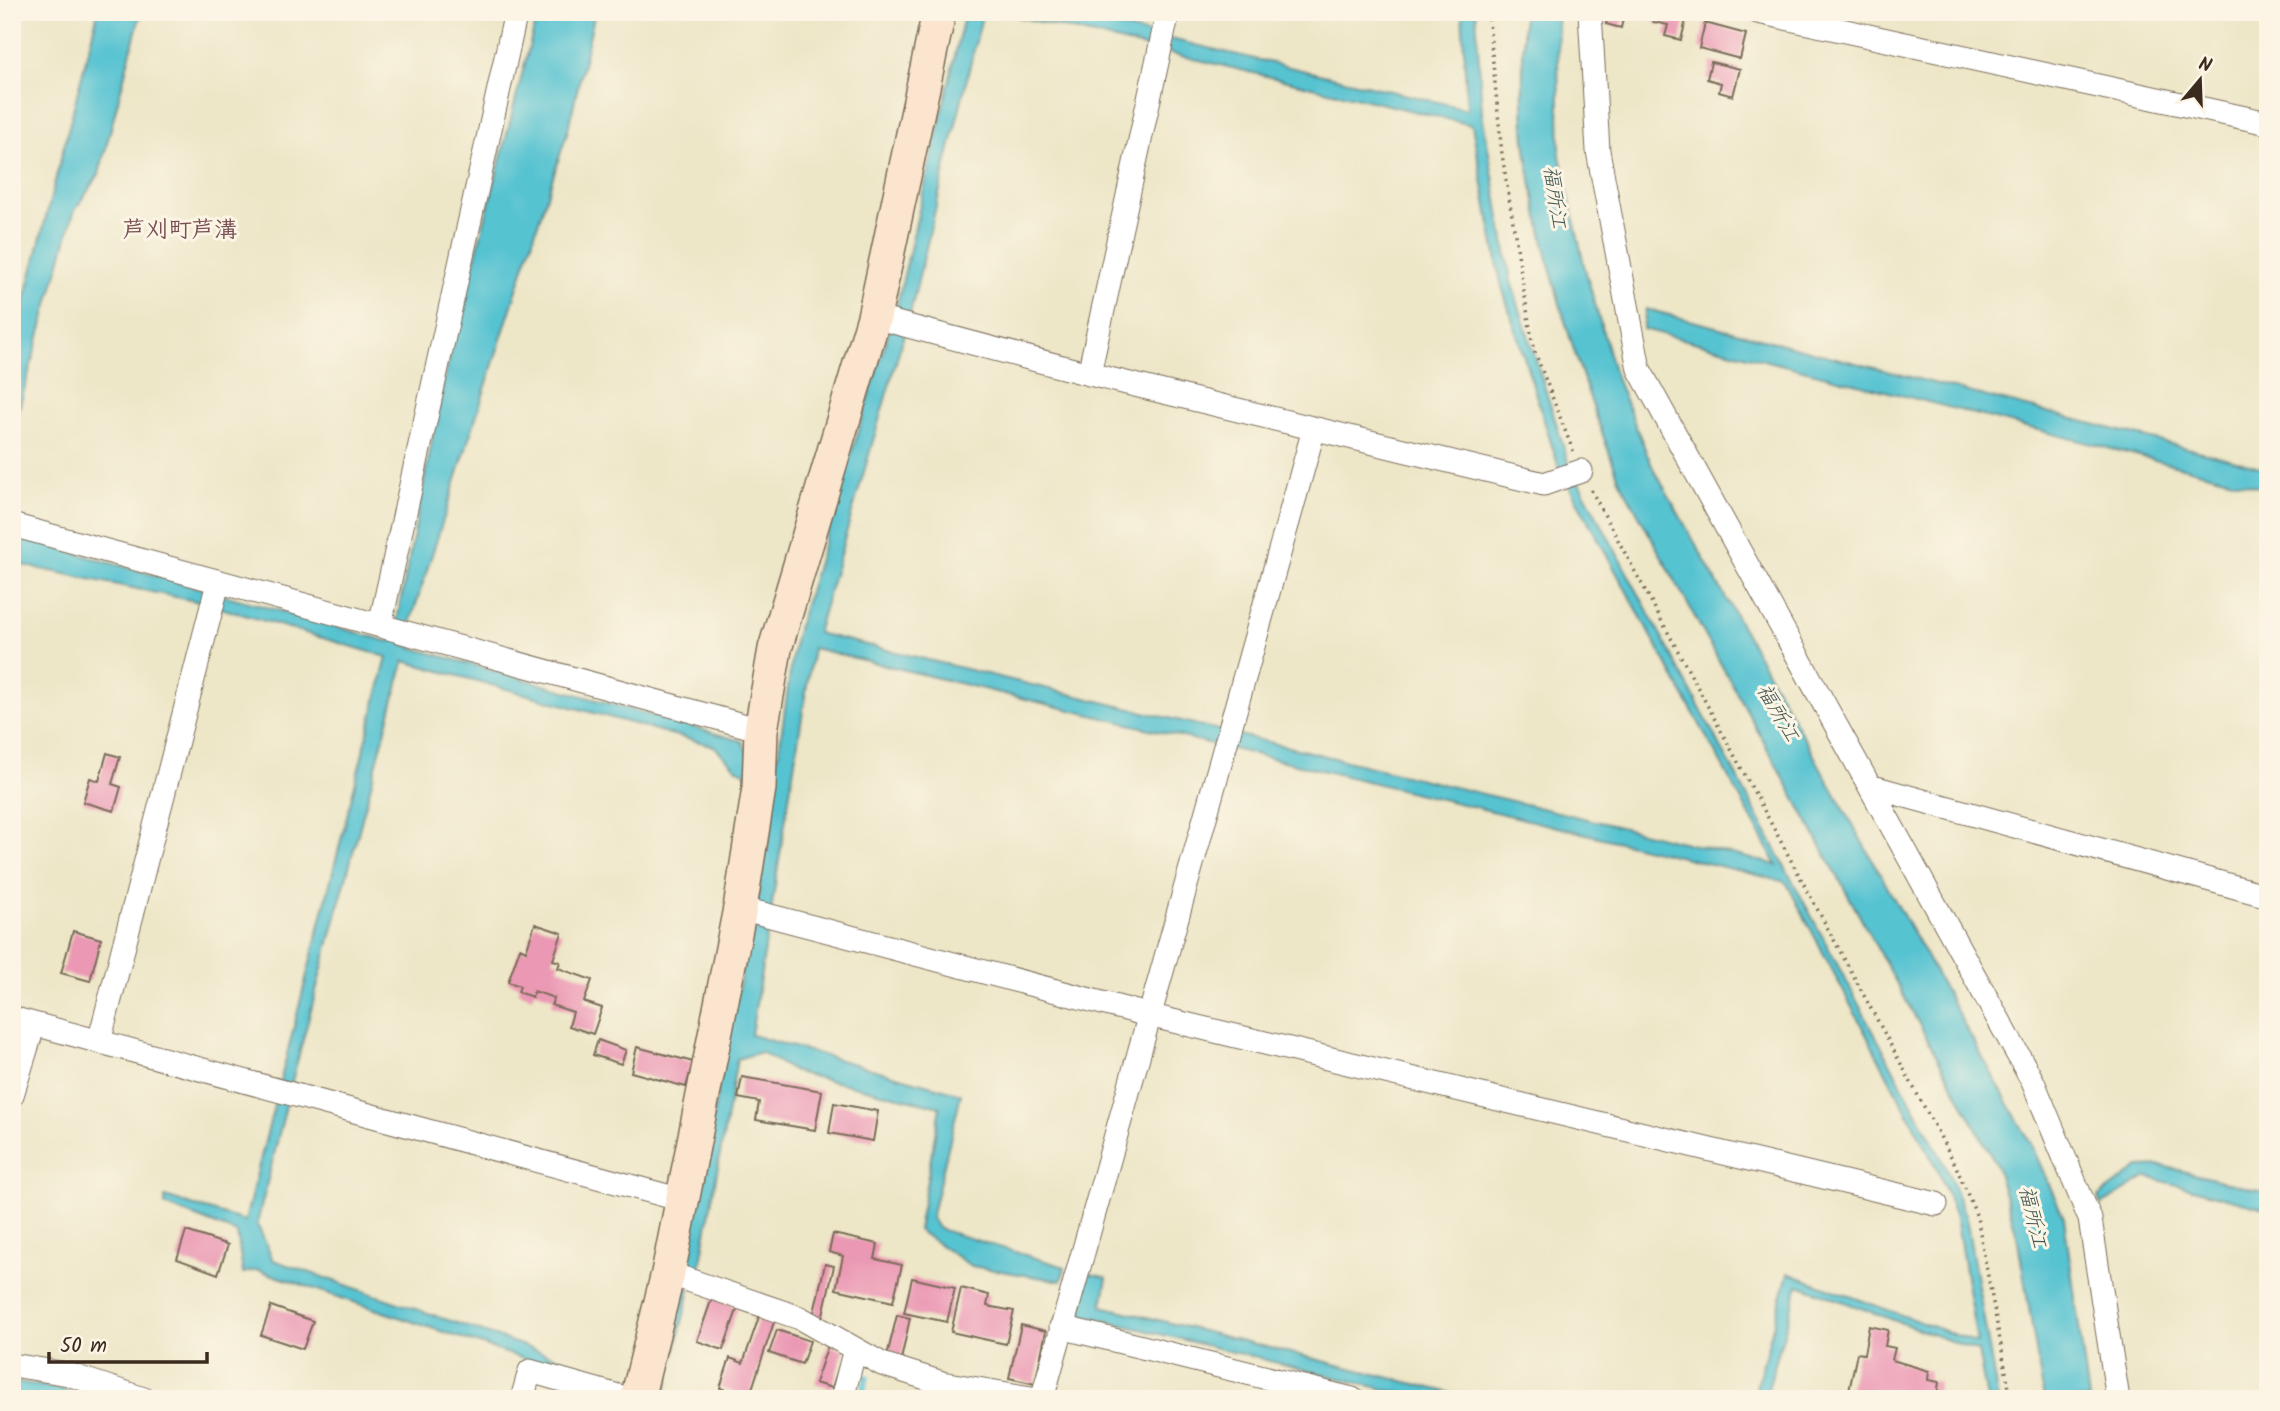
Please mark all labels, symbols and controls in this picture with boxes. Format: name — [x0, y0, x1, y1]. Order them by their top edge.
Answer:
north arrow — [2164, 46, 2234, 116]
text: N — [2194, 50, 2215, 82]
water label: 福所江 — [1533, 164, 1575, 231]
district label: 芦刈町芦溝 — [123, 213, 238, 249]
water label: 福所江 — [1747, 677, 1808, 749]
water label: 福所江 — [2009, 1183, 2055, 1252]
scale bar — [49, 1320, 206, 1364]
text: 50 m — [60, 1330, 107, 1363]

